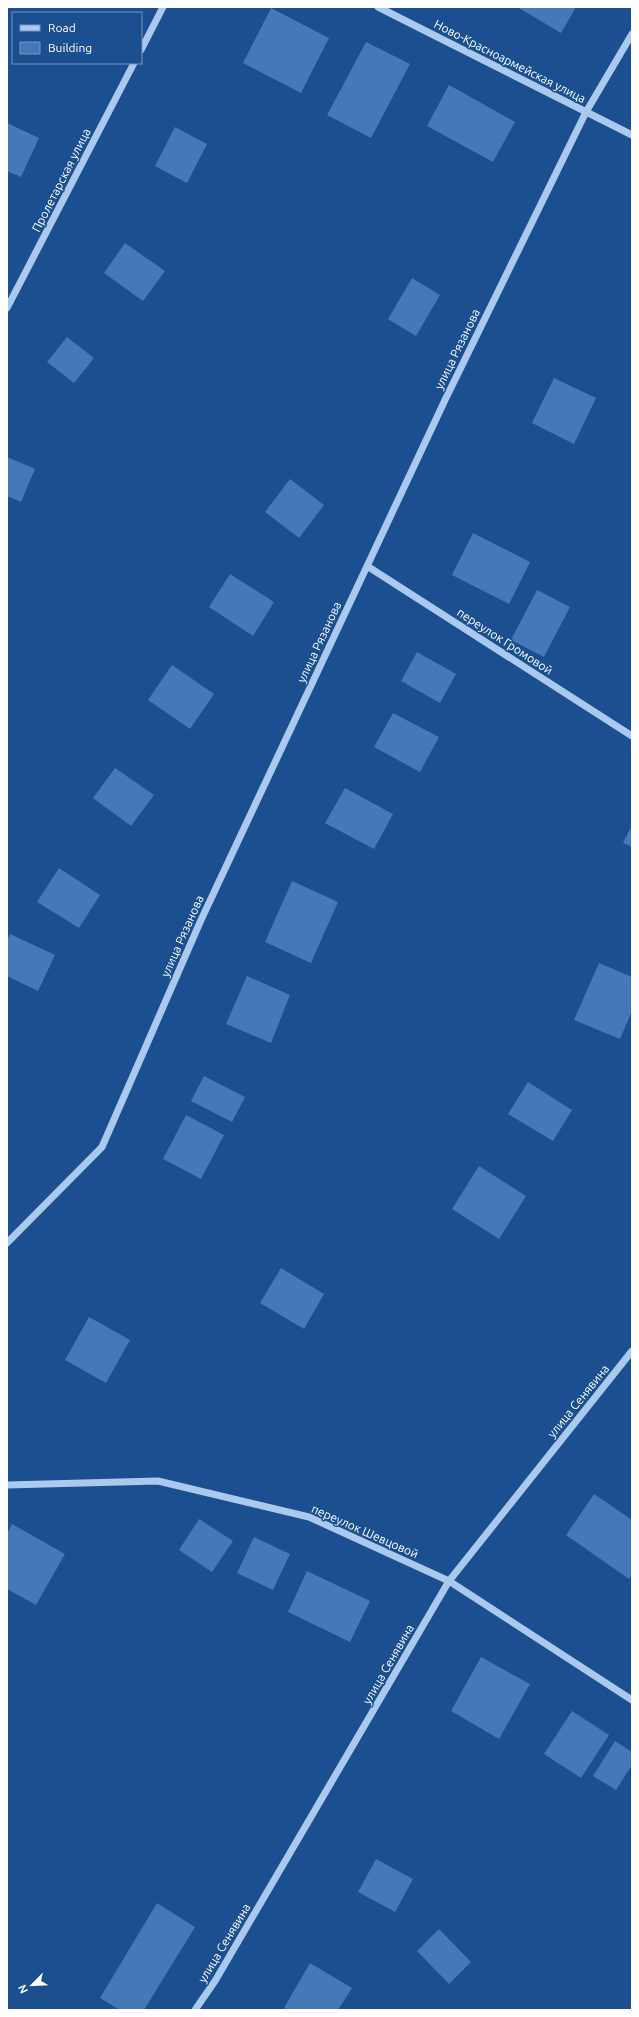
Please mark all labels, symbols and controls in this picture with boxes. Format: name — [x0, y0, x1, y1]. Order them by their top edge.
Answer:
legend — [12, 12, 142, 64]
street label: Ново-Красноармейская улица — [432, 17, 588, 105]
text: Road — [48, 21, 76, 34]
text: Building — [48, 41, 92, 54]
street label: Пролетарская улица — [29, 126, 93, 234]
street label: улица Рязанова — [432, 307, 482, 391]
street label: улица Рязанова — [295, 599, 343, 685]
street label: переулок Громовой — [455, 605, 555, 677]
street label: улица Рязанова — [158, 893, 206, 979]
street label: улица Сенявина — [545, 1362, 611, 1440]
street label: переулок Шевцовой — [310, 1502, 420, 1560]
street label: улица Сенявина — [360, 1622, 416, 1706]
street label: улица Сенявина — [195, 1901, 253, 1985]
north arrow — [12, 1965, 52, 2005]
text: N — [16, 1983, 30, 1995]

